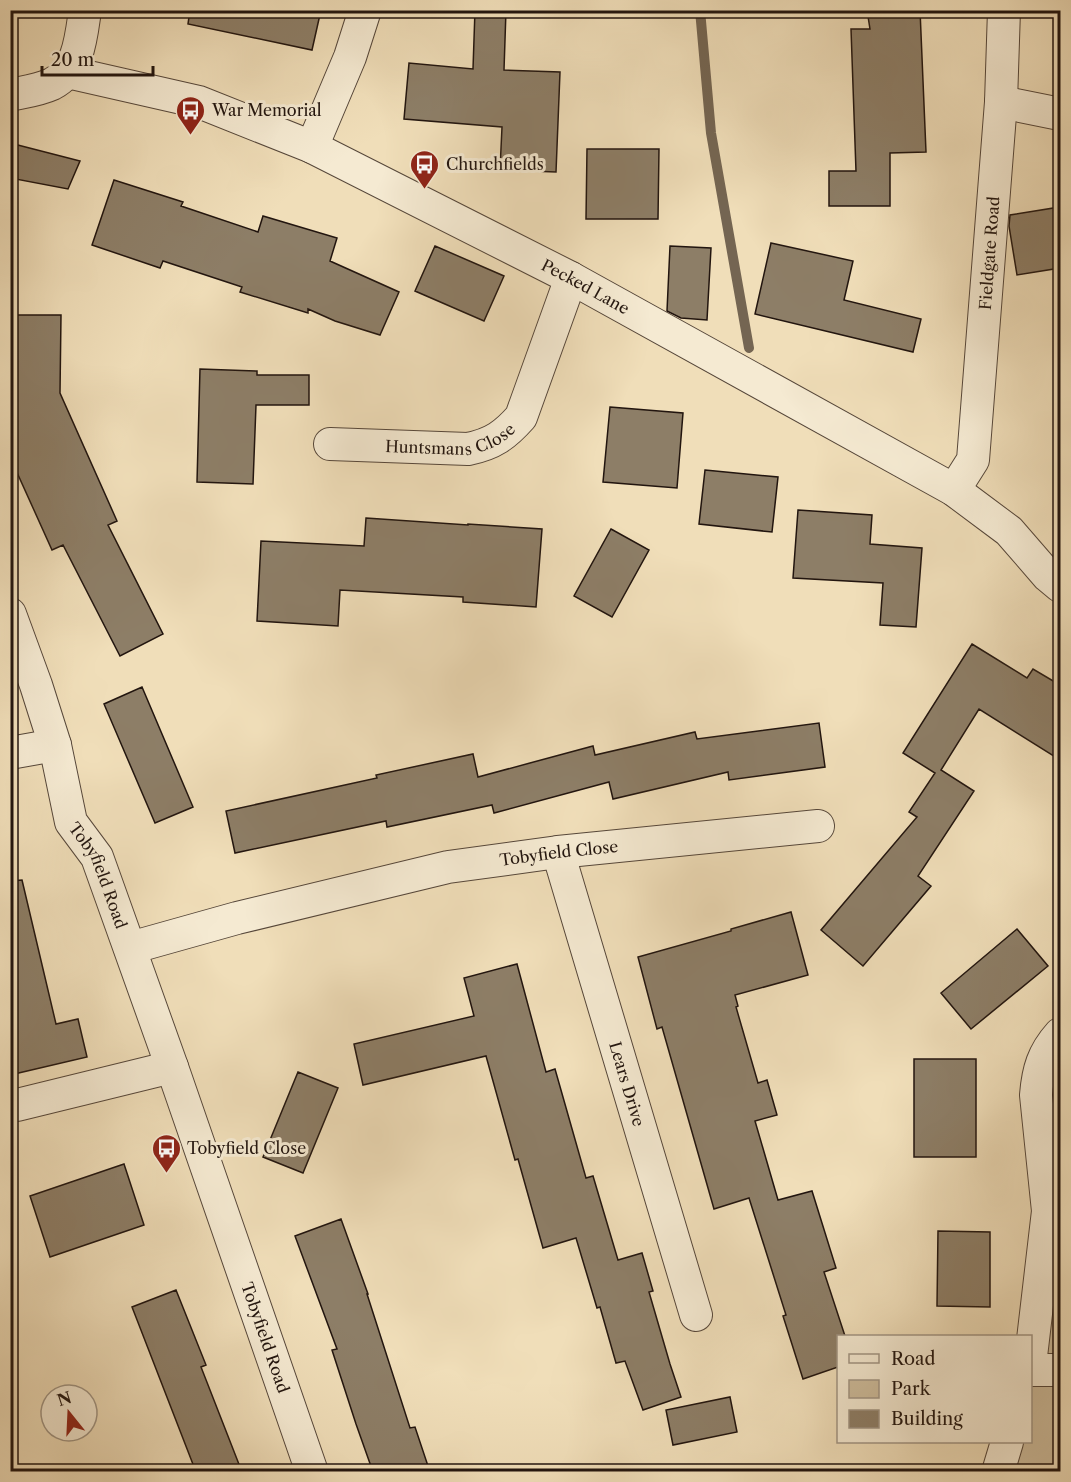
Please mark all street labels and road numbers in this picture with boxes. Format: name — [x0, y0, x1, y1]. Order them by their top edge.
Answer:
street label: Fieldgate Road — [975, 195, 1004, 311]
street label: Pecked Lane — [538, 255, 633, 318]
street label: Huntsmans Close — [385, 419, 519, 459]
street label: Tobyfield Road — [65, 818, 132, 931]
street label: Tobyfield Close — [498, 836, 619, 870]
street label: Lears Drive — [605, 1039, 649, 1129]
street label: Tobyfield Road — [237, 1279, 294, 1396]

